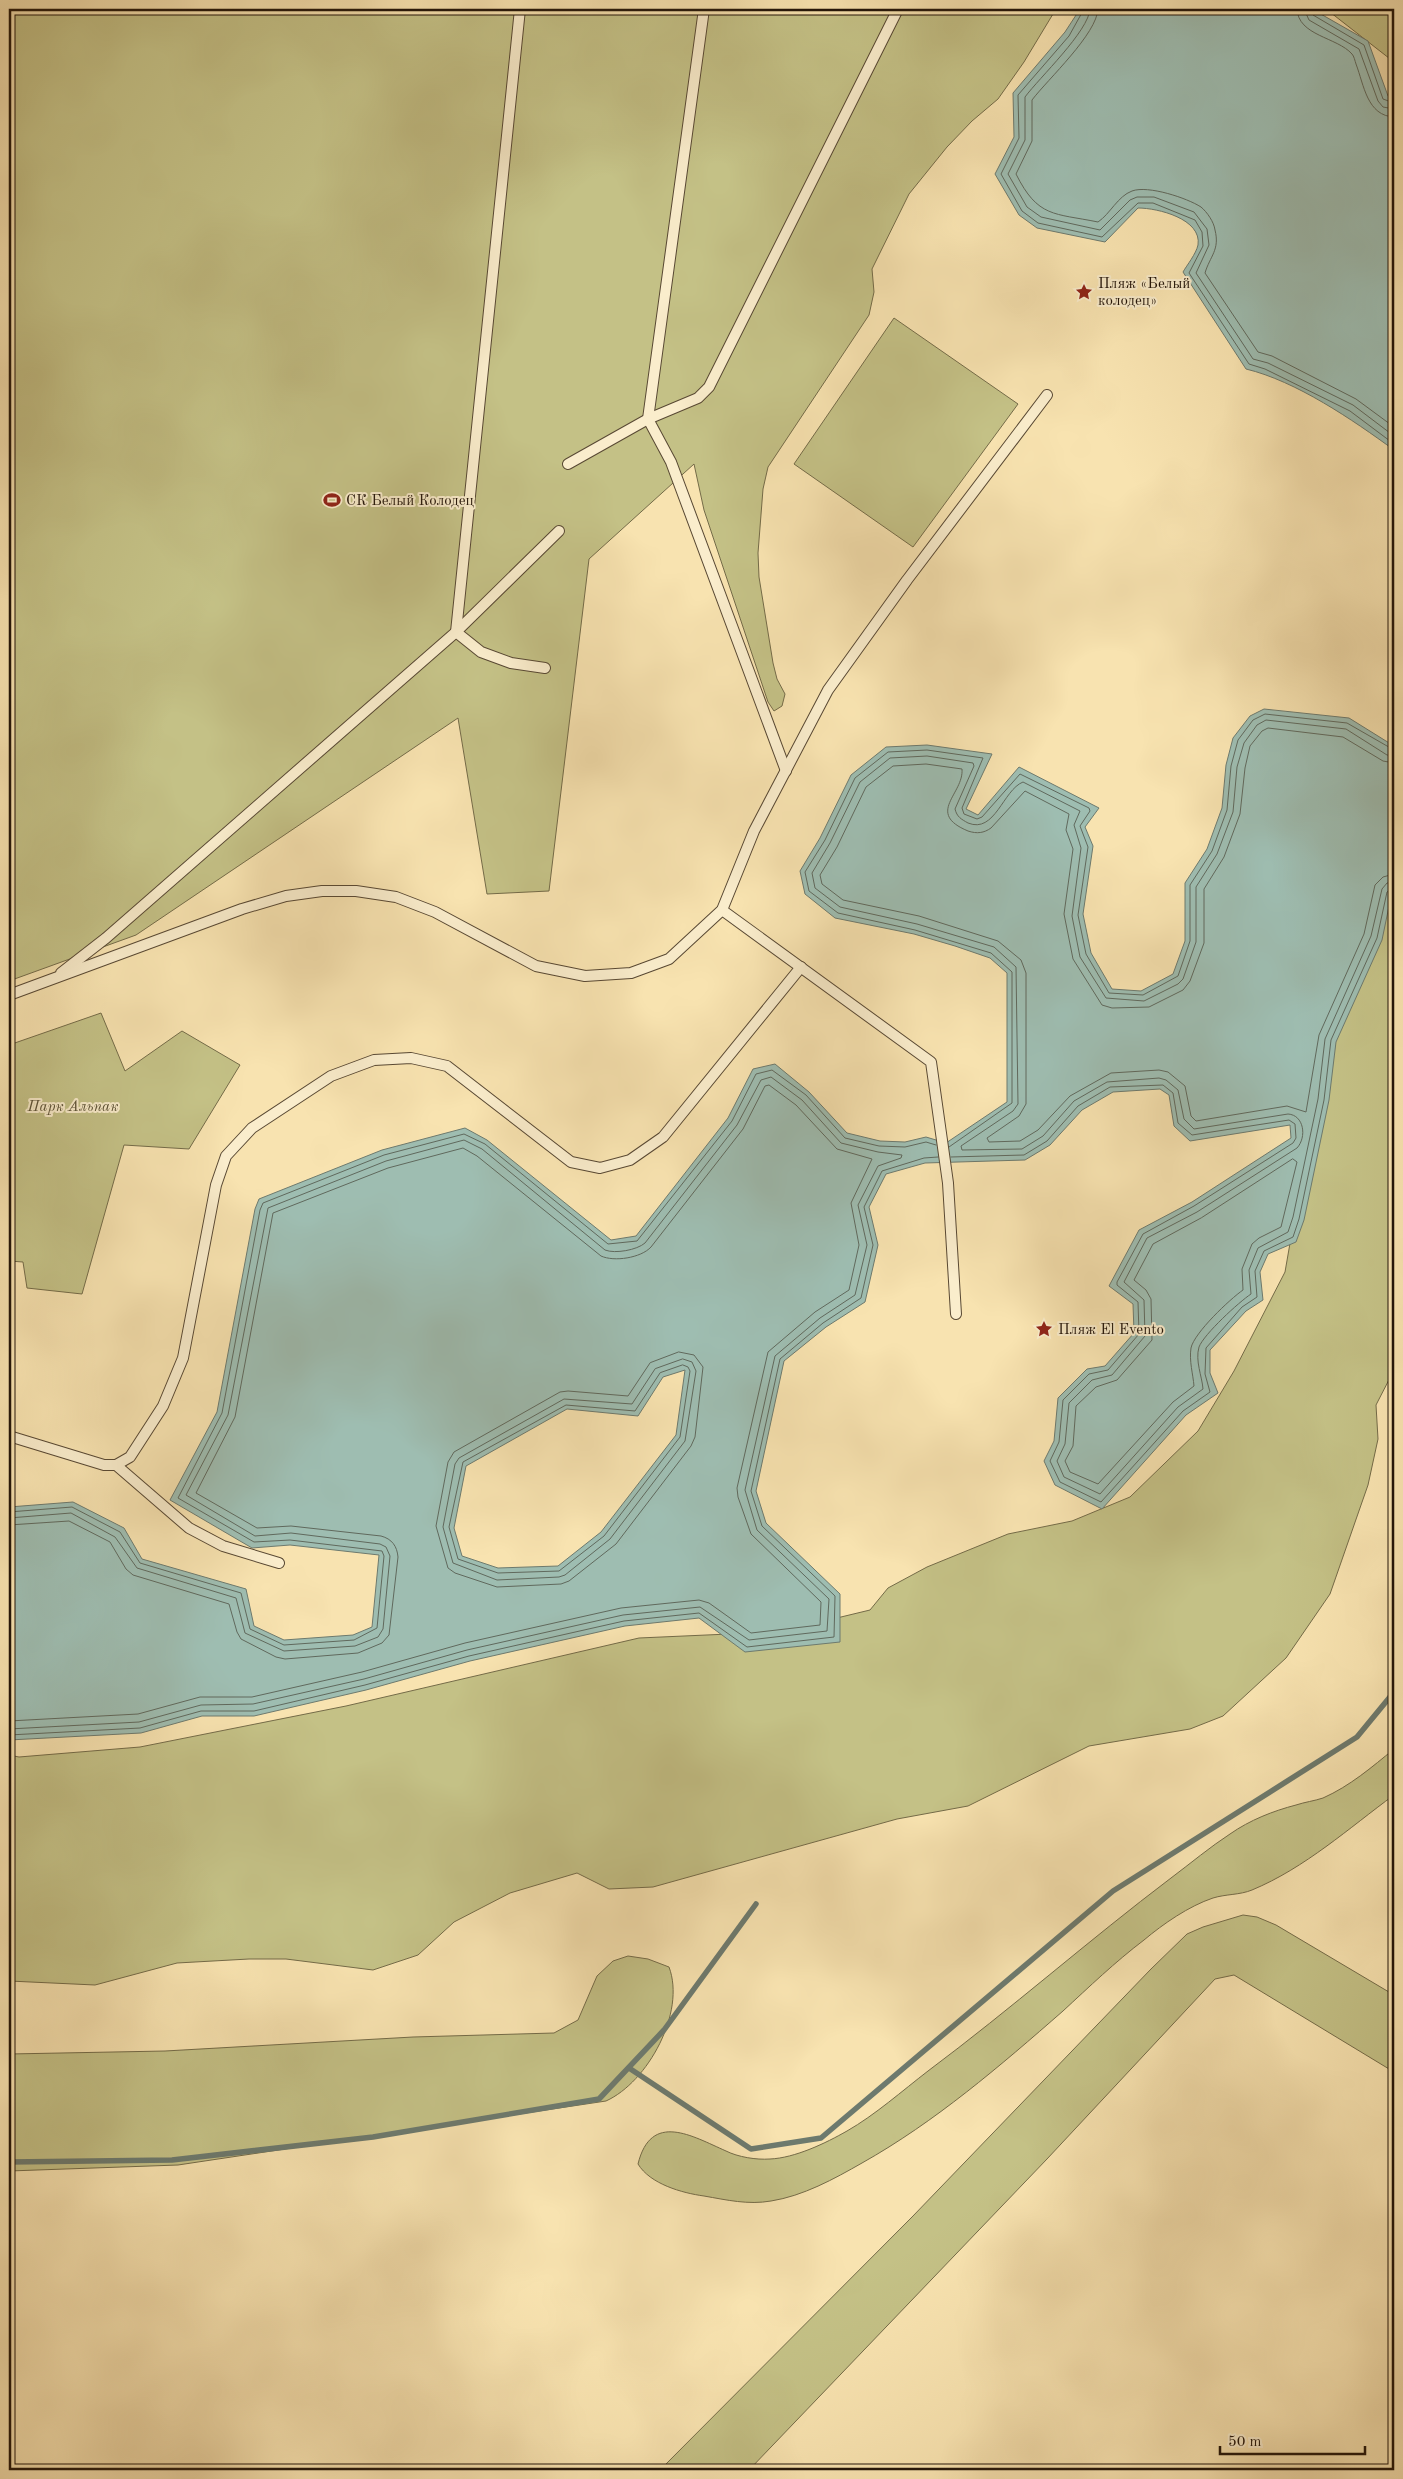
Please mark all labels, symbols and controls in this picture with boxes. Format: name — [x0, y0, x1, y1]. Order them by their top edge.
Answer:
place label: Пляж «Белый колодец» — [1098, 277, 1190, 309]
place icon: Пляж «Белый колодец» — [1074, 282, 1094, 302]
sports icon: СК Белый Колодец — [322, 490, 342, 510]
place label: СК Белый Колодец — [346, 494, 475, 509]
park label: Парк Альпак — [27, 1100, 118, 1115]
place icon: Пляж El Evento — [1034, 1319, 1054, 1339]
place label: Пляж El Evento — [1058, 1323, 1164, 1338]
scale bar — [1220, 2424, 1366, 2456]
text: 50 m — [1228, 2435, 1262, 2450]

